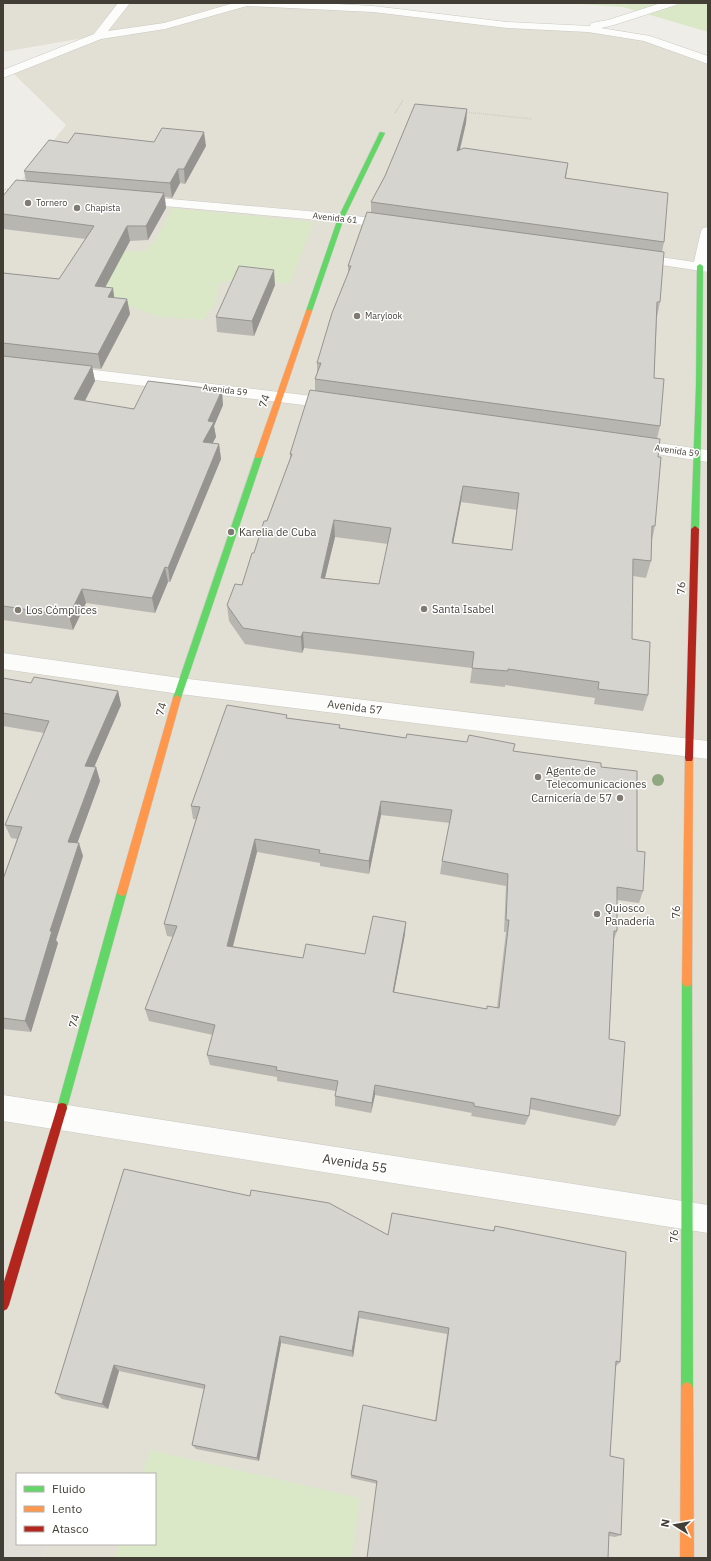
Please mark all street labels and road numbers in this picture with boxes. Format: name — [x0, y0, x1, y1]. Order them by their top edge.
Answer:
street label: Avenida 61 — [312, 210, 358, 225]
street label: Avenida 59 — [202, 381, 248, 398]
street label: 74 — [255, 392, 273, 410]
street label: Avenida 59 — [654, 442, 700, 459]
street label: 76 — [674, 581, 688, 595]
street label: Avenida 57 — [327, 697, 383, 717]
street label: 74 — [152, 700, 170, 717]
street label: 76 — [669, 905, 683, 919]
street label: 74 — [65, 1012, 83, 1029]
street label: Avenida 55 — [321, 1150, 388, 1177]
street label: 76 — [667, 1229, 681, 1243]

